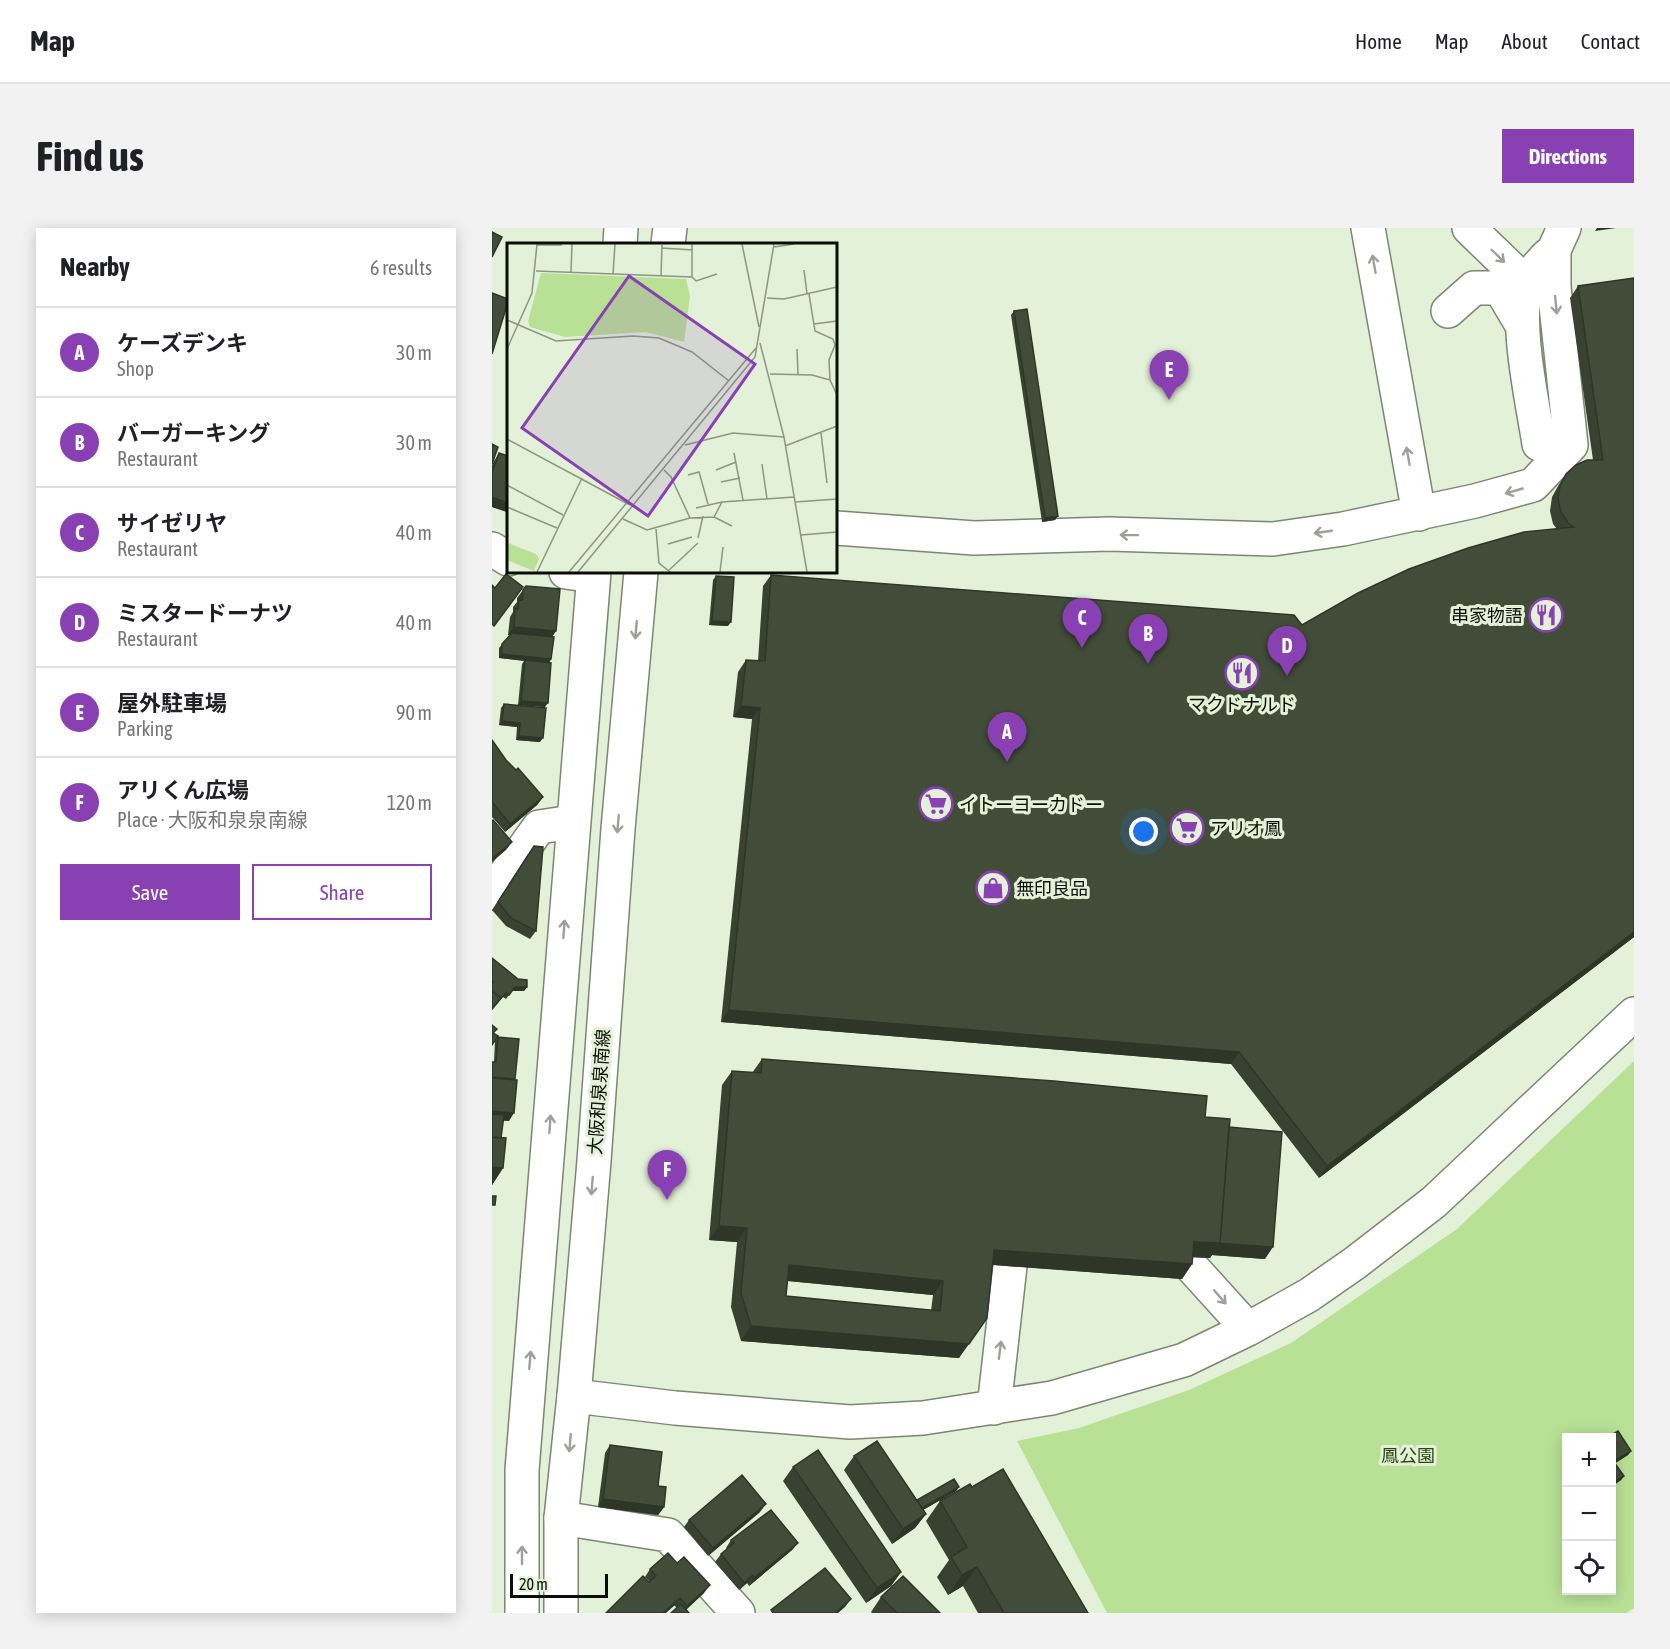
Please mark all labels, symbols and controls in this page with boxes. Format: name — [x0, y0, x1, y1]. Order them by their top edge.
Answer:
text: Map — [30, 25, 75, 57]
text: Home — [1355, 29, 1402, 53]
text: Map — [1435, 29, 1469, 53]
text: About — [1502, 29, 1548, 53]
text: Contact — [1581, 29, 1640, 53]
button: Directions — [1502, 129, 1634, 183]
text: Find us — [36, 132, 144, 180]
inset map — [507, 243, 837, 573]
one-way arrow — [1491, 249, 1506, 263]
text: Nearby — [60, 252, 130, 282]
one-way arrow — [1368, 255, 1379, 274]
text: 6 results — [370, 256, 432, 279]
one-way arrow — [1551, 295, 1562, 315]
text: ケーズデンキ — [117, 330, 248, 356]
text: A — [75, 341, 84, 364]
text: 30 m — [396, 341, 432, 364]
pin: E — [1150, 350, 1188, 400]
text: Shop — [117, 357, 154, 380]
text: バーガーキング — [117, 420, 270, 446]
text: B — [75, 431, 84, 454]
text: 30 m — [396, 431, 432, 454]
text: Restaurant — [117, 447, 198, 470]
one-way arrow — [1403, 447, 1414, 466]
one-way arrow — [1505, 485, 1524, 497]
text: サイゼリヤ — [117, 510, 227, 536]
text: C — [75, 521, 84, 544]
text: 40 m — [396, 521, 432, 544]
one-way arrow — [1314, 526, 1334, 537]
one-way arrow — [1119, 529, 1139, 540]
text: Restaurant — [117, 537, 198, 560]
restaurant icon: 串家物語 — [1528, 597, 1564, 633]
pin: C — [1062, 598, 1102, 648]
text: ミスタードーナツ — [117, 600, 293, 626]
place label: 串家物語 — [1451, 605, 1523, 626]
text: D — [74, 611, 85, 634]
text: 40 m — [396, 611, 432, 634]
pin: B — [1128, 614, 1168, 664]
one-way arrow — [630, 619, 641, 639]
pin: D — [1268, 626, 1306, 676]
text: Restaurant — [117, 627, 198, 650]
restaurant icon: マクドナルド — [1224, 655, 1260, 691]
text: 屋外駐車場 — [117, 690, 227, 716]
place label: マクドナルド — [1188, 694, 1296, 715]
text: E — [75, 701, 84, 724]
text: 90 m — [396, 701, 432, 724]
pin: A — [988, 712, 1026, 762]
text: Parking — [117, 717, 173, 740]
text: アリくん広場 — [117, 777, 249, 803]
supermarket icon: イトーヨーカドー — [918, 786, 954, 822]
text: F — [75, 791, 84, 814]
text: 120 m — [387, 791, 432, 814]
place label: イトーヨーカドー — [959, 794, 1103, 815]
text: Place · 大阪和泉泉南線 — [117, 808, 308, 831]
supermarket icon: アリオ鳳 — [1169, 810, 1205, 846]
one-way arrow — [612, 814, 623, 833]
your location — [1129, 817, 1158, 846]
place label: アリオ鳳 — [1210, 818, 1282, 839]
button: Save — [60, 864, 240, 920]
button: Share — [252, 864, 432, 920]
shop icon: 無印良品 — [975, 870, 1011, 906]
place label: 無印良品 — [1016, 878, 1088, 899]
one-way arrow — [559, 920, 570, 940]
street label: 大阪和泉泉南線 — [584, 1028, 614, 1156]
one-way arrow — [545, 1114, 556, 1134]
pin: F — [648, 1150, 687, 1200]
one-way arrow — [586, 1176, 597, 1196]
one-way arrow — [1213, 1289, 1226, 1305]
one-way arrow — [995, 1340, 1006, 1360]
one-way arrow — [525, 1350, 536, 1370]
one-way arrow — [564, 1433, 575, 1453]
map controls — [1562, 1433, 1616, 1595]
button: + — [1562, 1433, 1616, 1487]
park label: 鳳公園 — [1381, 1445, 1435, 1466]
button: − — [1562, 1487, 1616, 1541]
button: locate — [1562, 1541, 1616, 1595]
one-way arrow — [516, 1545, 528, 1565]
scale bar — [510, 1571, 608, 1598]
text: 20 m — [519, 1575, 548, 1593]

